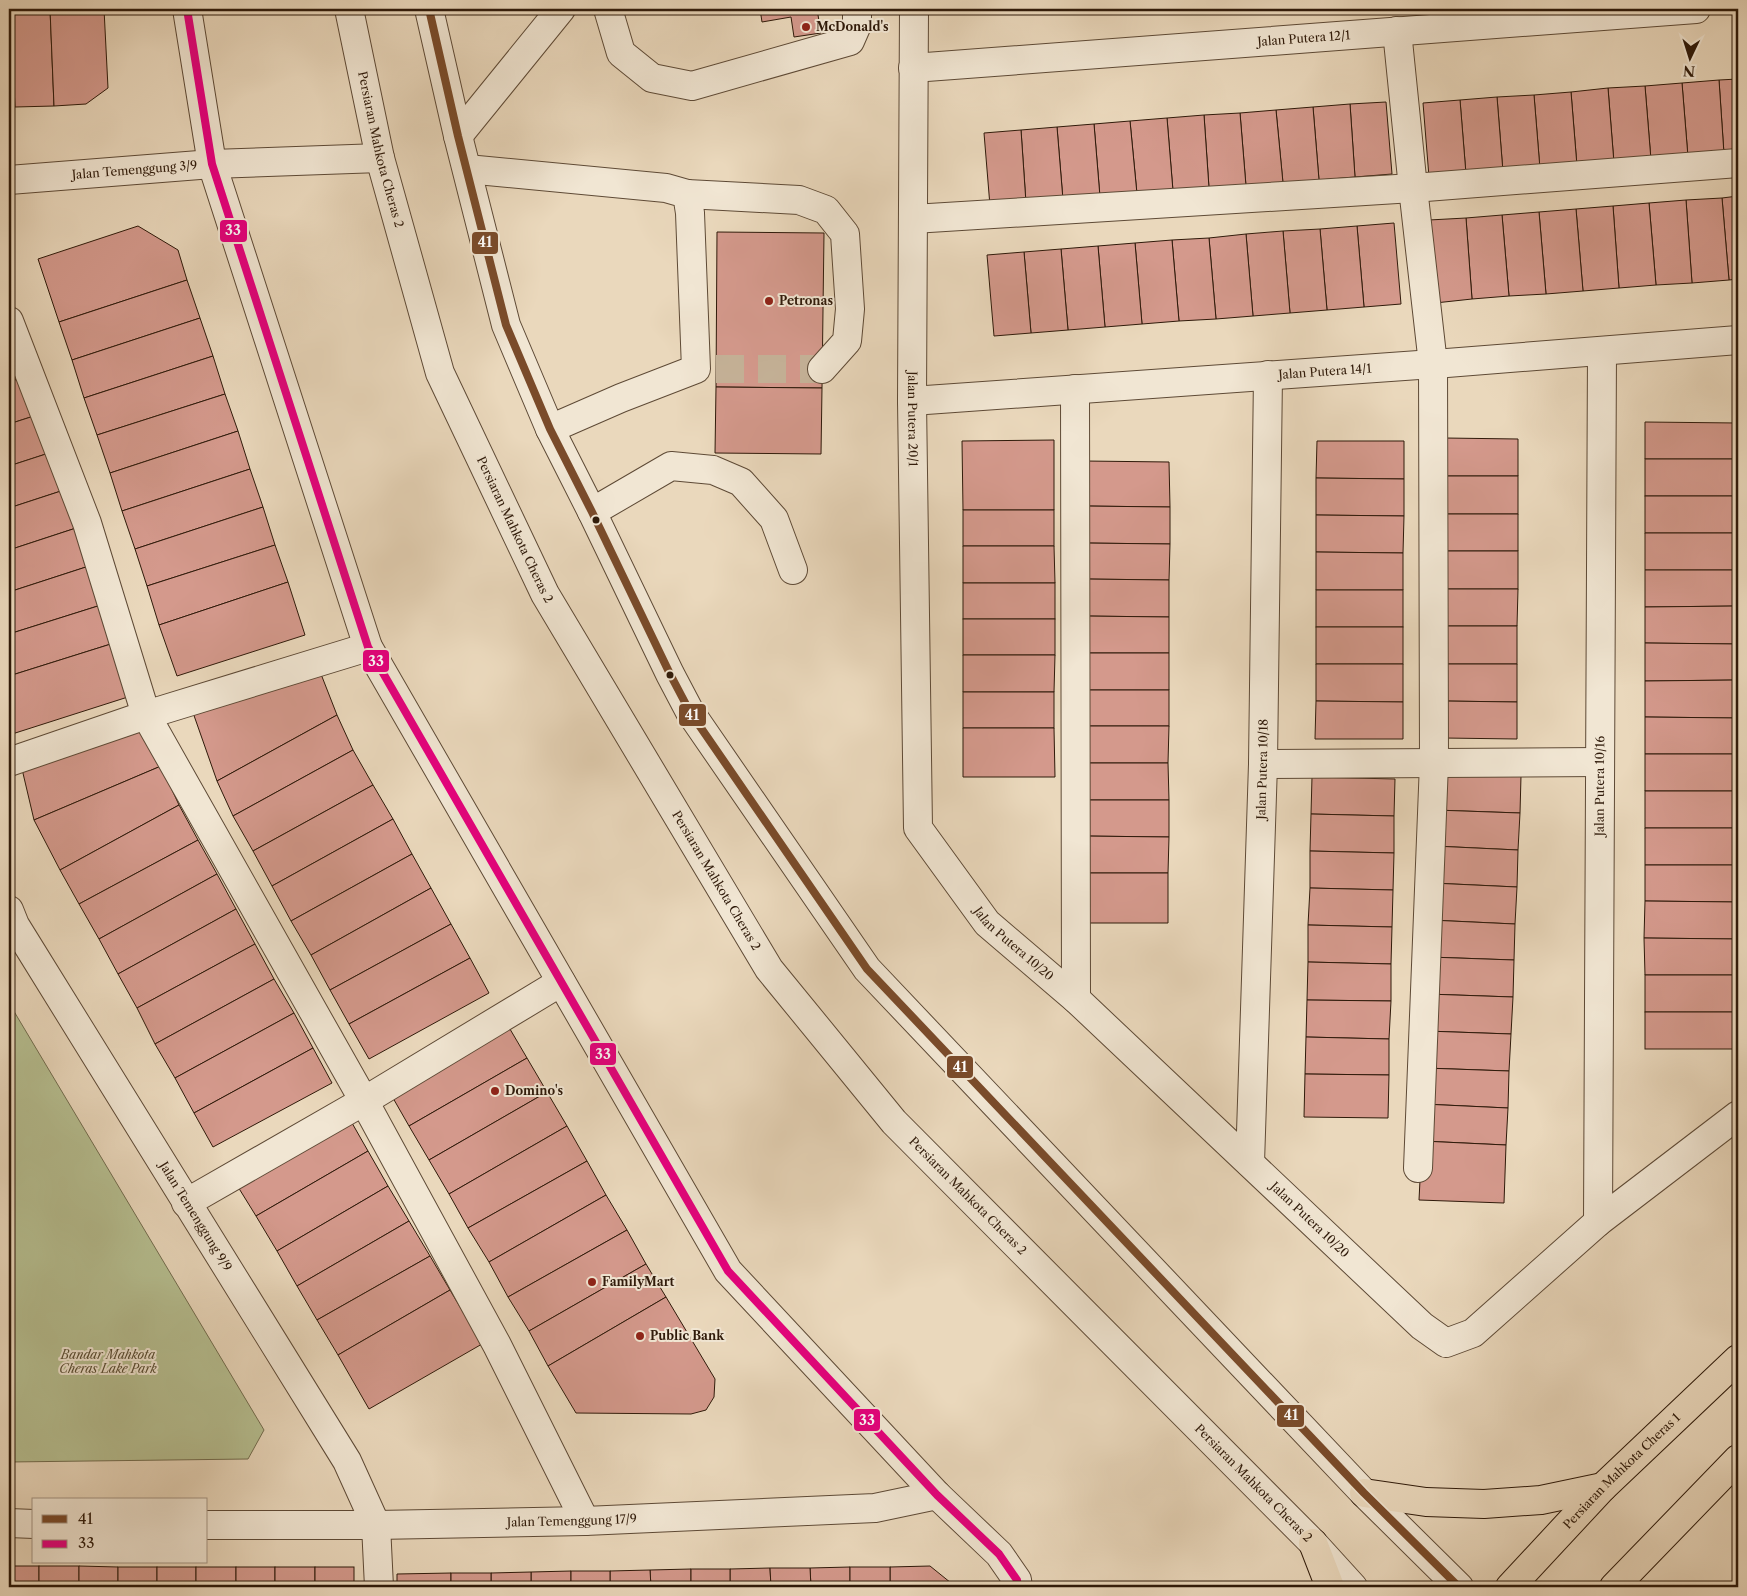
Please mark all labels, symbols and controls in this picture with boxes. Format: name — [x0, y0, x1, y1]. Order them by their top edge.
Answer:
place label: McDonald's — [816, 19, 889, 34]
marker: McDonald's — [800, 21, 812, 33]
street label: Jalan Putera 12/1 — [1255, 27, 1351, 49]
north arrow — [1664, 32, 1714, 82]
text: N — [1682, 62, 1696, 80]
street label: Persiaran Mahkota Cheras 2 — [355, 70, 407, 229]
street label: Jalan Temenggung 3/9 — [69, 157, 198, 182]
line badge: 33 — [219, 219, 248, 243]
text: 33 — [225, 221, 241, 239]
line badge: 41 — [471, 231, 499, 255]
text: 41 — [478, 233, 493, 251]
place label: Petronas — [779, 293, 833, 308]
marker: Petronas — [763, 295, 775, 307]
street label: Jalan Putera 14/1 — [1276, 360, 1372, 382]
street label: Jalan Putera 20/1 — [905, 369, 921, 467]
street label: Persiaran Mahkota Cheras 2 — [474, 454, 557, 605]
unlabelled marker — [591, 515, 601, 525]
line badge: 33 — [362, 649, 390, 673]
text: 33 — [368, 652, 384, 670]
unlabelled marker — [665, 670, 675, 680]
line badge: 41 — [678, 703, 707, 727]
text: 41 — [685, 706, 700, 724]
street label: Jalan Putera 10/18 — [1253, 719, 1271, 822]
street label: Jalan Putera 10/16 — [1592, 736, 1607, 838]
street label: Persiaran Mahkota Cheras 2 — [669, 808, 764, 953]
street label: Jalan Putera 10/20 — [970, 902, 1057, 984]
line badge: 33 — [589, 1042, 617, 1066]
text: 33 — [595, 1045, 611, 1063]
line badge: 41 — [946, 1055, 974, 1079]
text: 41 — [953, 1058, 968, 1076]
place label: Domino's — [505, 1083, 563, 1098]
marker: Domino's — [489, 1085, 501, 1097]
street label: Persiaran Mahkota Cheras 2 — [906, 1134, 1030, 1258]
street label: Jalan Temenggung 9/9 — [155, 1157, 236, 1274]
street label: Jalan Putera 10/20 — [1266, 1177, 1353, 1260]
place label: FamilyMart — [602, 1274, 675, 1289]
marker: FamilyMart — [586, 1276, 598, 1288]
place label: Public Bank — [650, 1328, 725, 1343]
marker: Public Bank — [634, 1330, 646, 1342]
park label: Bandar Mahkota Cheras Lake Park — [59, 1347, 157, 1376]
line badge: 41 — [1276, 1404, 1305, 1428]
text: 41 — [1284, 1406, 1299, 1424]
line badge: 33 — [853, 1408, 881, 1432]
street label: Persiaran Mahkota Cheras 1 — [1560, 1410, 1683, 1532]
text: 33 — [859, 1411, 875, 1429]
street label: Persiaran Mahkota Cheras 2 — [1192, 1421, 1316, 1545]
legend — [32, 1498, 208, 1564]
text: 41 — [78, 1509, 94, 1528]
street label: Jalan Temenggung 17/9 — [505, 1511, 637, 1530]
text: 33 — [78, 1533, 95, 1552]

